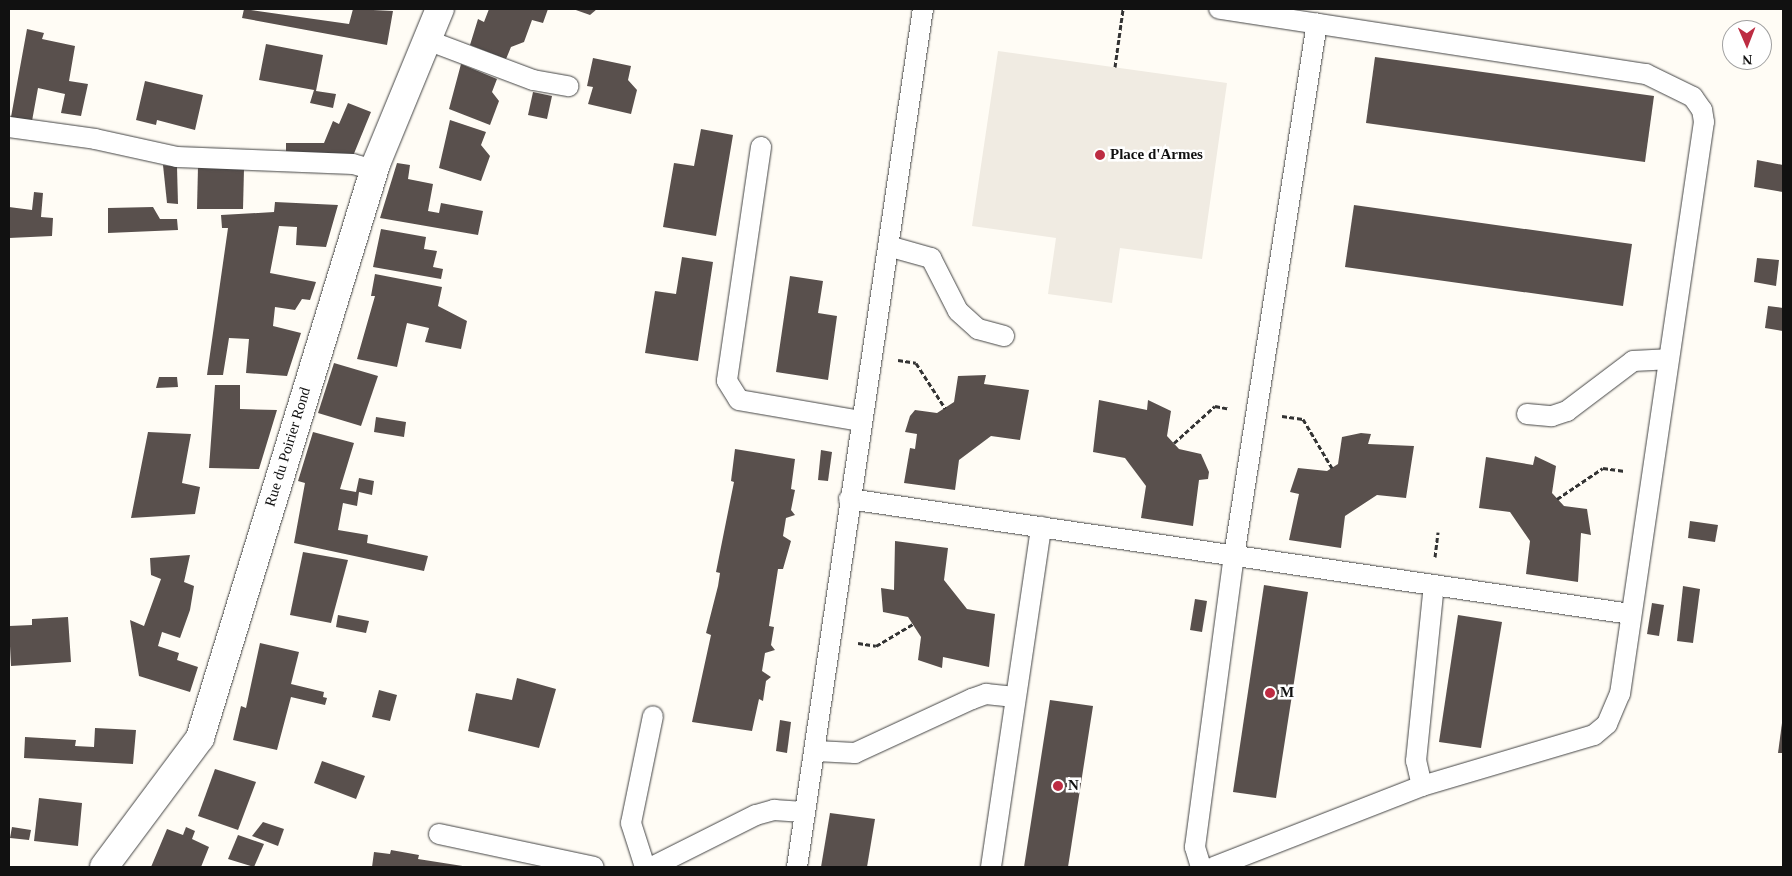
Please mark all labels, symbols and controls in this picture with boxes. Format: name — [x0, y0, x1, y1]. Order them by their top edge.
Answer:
north arrow — [1722, 20, 1772, 70]
text: N — [1742, 52, 1752, 67]
place label: Place d'Armes — [1110, 146, 1203, 164]
marker: Place d'Armes — [1094, 149, 1106, 161]
street label: Rue du Poirier Rond — [261, 385, 315, 509]
place label: M — [1280, 684, 1294, 702]
marker: M — [1264, 687, 1276, 699]
place label: N — [1068, 777, 1079, 795]
marker: N — [1052, 780, 1064, 792]

